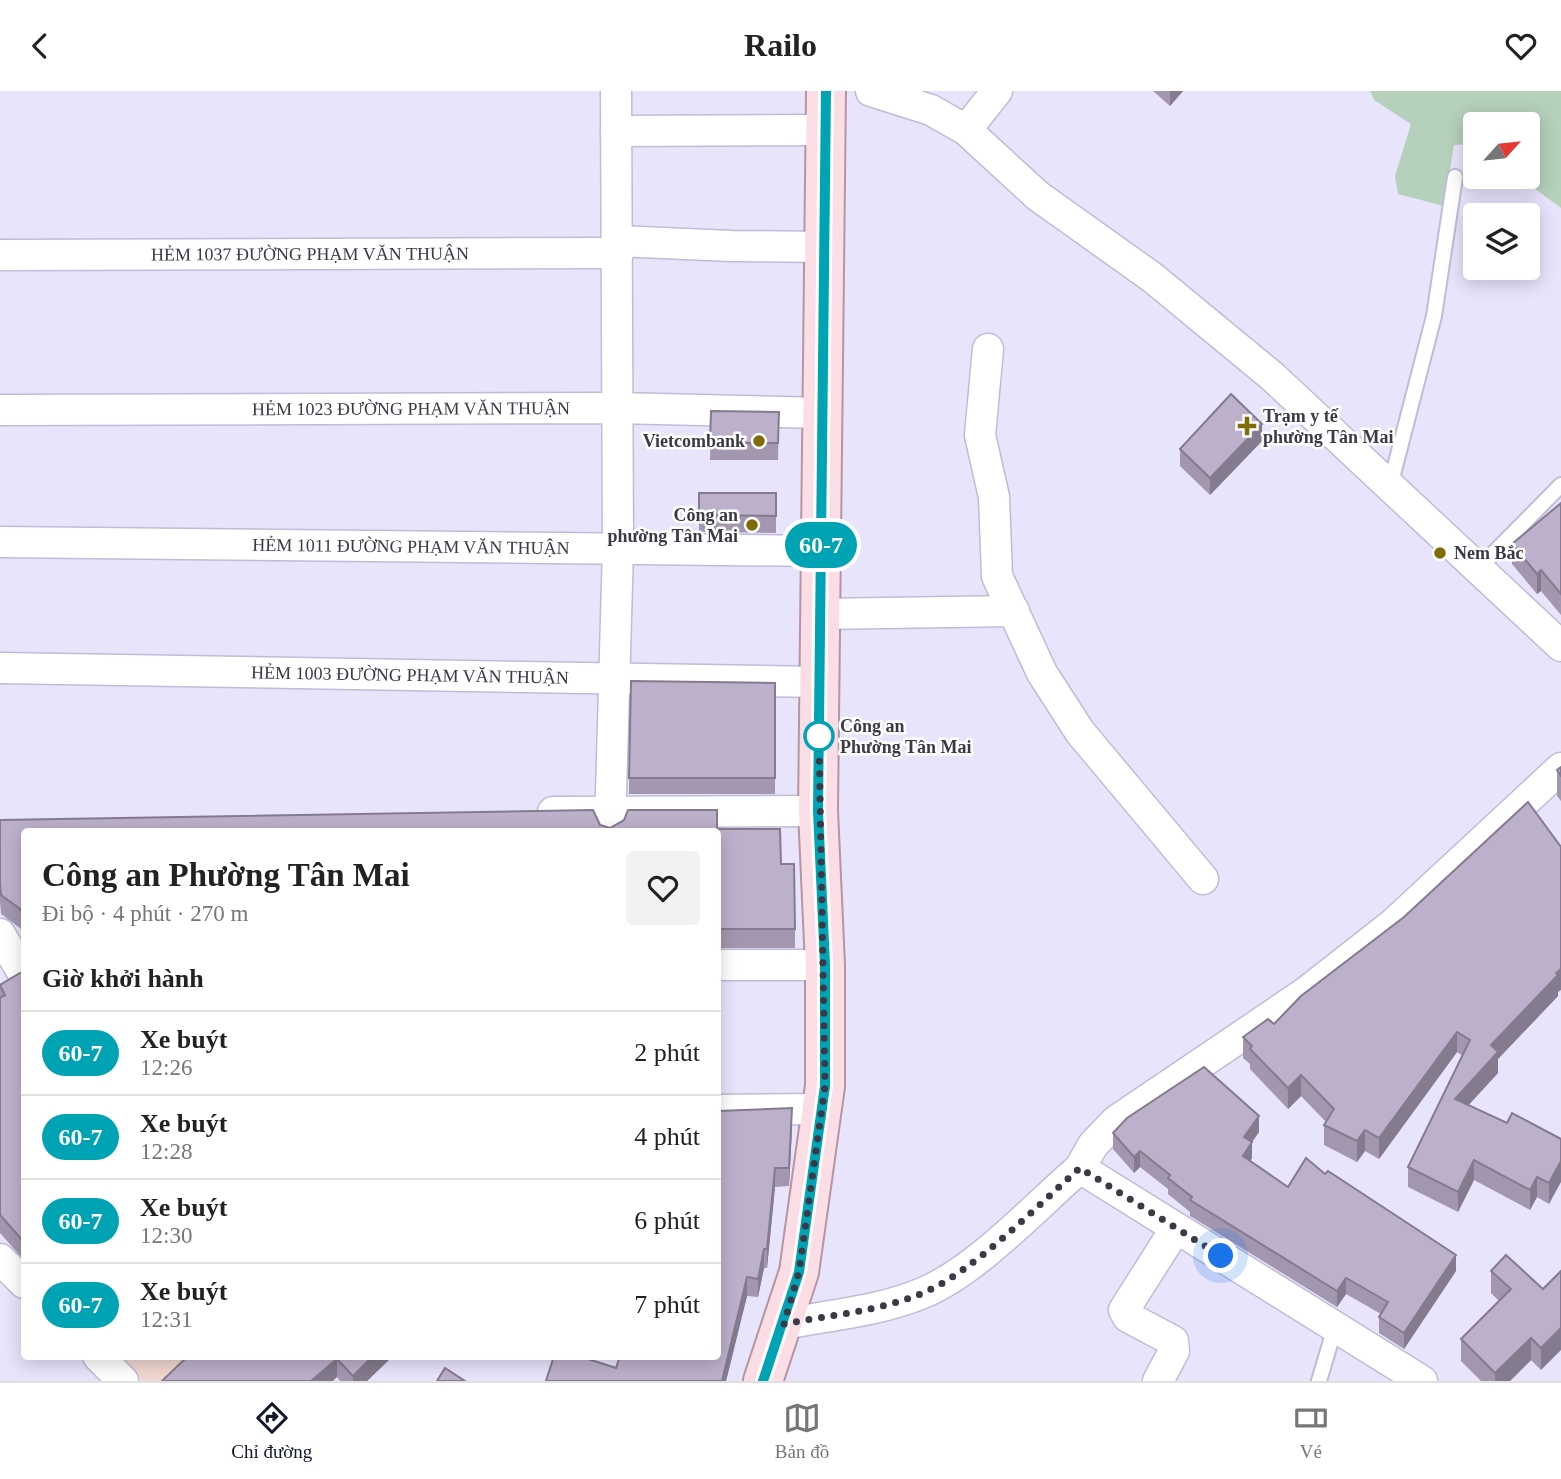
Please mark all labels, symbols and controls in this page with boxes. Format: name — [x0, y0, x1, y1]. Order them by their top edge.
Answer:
icon: back — [21, 27, 59, 65]
text: Railo — [744, 27, 817, 63]
icon: heart — [1502, 27, 1540, 65]
north arrow — [1463, 112, 1540, 189]
map controls — [1463, 112, 1540, 280]
button: layers — [1463, 203, 1540, 280]
street label: HẺM 1037 ĐƯỜNG PHẠM VĂN THUẬN — [151, 243, 469, 265]
street label: HẺM 1023 ĐƯỜNG PHẠM VĂN THUẬN — [252, 397, 570, 419]
place label: Trạm y tế phường Tân Mai — [1263, 406, 1393, 447]
marker: Trạm y tế phường Tân Mai — [1237, 416, 1257, 436]
place label: Vietcombank — [643, 431, 745, 451]
marker: Vietcombank — [751, 433, 767, 449]
place label: Công an phường Tân Mai — [608, 505, 738, 546]
marker: Công an phường Tân Mai — [744, 517, 760, 533]
line badge: 60-7 — [772, 522, 870, 568]
text: 60-7 — [799, 532, 843, 558]
street label: HẺM 1011 ĐƯỜNG PHẠM VĂN THUẬN — [252, 535, 570, 558]
place label: Nem Bắc — [1454, 543, 1523, 563]
marker: Nem Bắc — [1432, 545, 1448, 561]
street label: HẺM 1003 ĐƯỜNG PHẠM VĂN THUẬN — [251, 662, 569, 688]
place label: Công an Phường Tân Mai — [840, 716, 971, 757]
marker: Công an Phường Tân Mai — [804, 721, 834, 751]
button: heart — [626, 851, 700, 925]
text: Công an Phường Tân Mai — [42, 857, 410, 893]
text: Đi bộ · 4 phút · 270 m — [42, 901, 248, 926]
text: Giờ khởi hành — [42, 964, 204, 993]
text: Xe buýt — [140, 1025, 227, 1054]
text: 2 phút — [634, 1038, 700, 1067]
text: 60-7 — [59, 1040, 103, 1066]
text: 12:26 — [140, 1055, 192, 1080]
text: Xe buýt — [140, 1109, 227, 1138]
text: 4 phút — [634, 1122, 700, 1151]
text: 60-7 — [59, 1124, 103, 1150]
text: 12:28 — [140, 1139, 192, 1164]
text: Xe buýt — [140, 1193, 227, 1222]
text: 6 phút — [634, 1206, 700, 1235]
text: 60-7 — [59, 1208, 103, 1234]
text: 12:30 — [140, 1223, 192, 1248]
your location — [1203, 1238, 1238, 1273]
text: Xe buýt — [140, 1277, 227, 1306]
text: 7 phút — [634, 1290, 700, 1319]
text: 60-7 — [59, 1292, 103, 1318]
text: 12:31 — [140, 1307, 192, 1332]
tab: Chỉ đường — [231, 1399, 312, 1463]
tab: Bản đồ — [775, 1399, 829, 1463]
tab: Vé — [1292, 1399, 1330, 1463]

